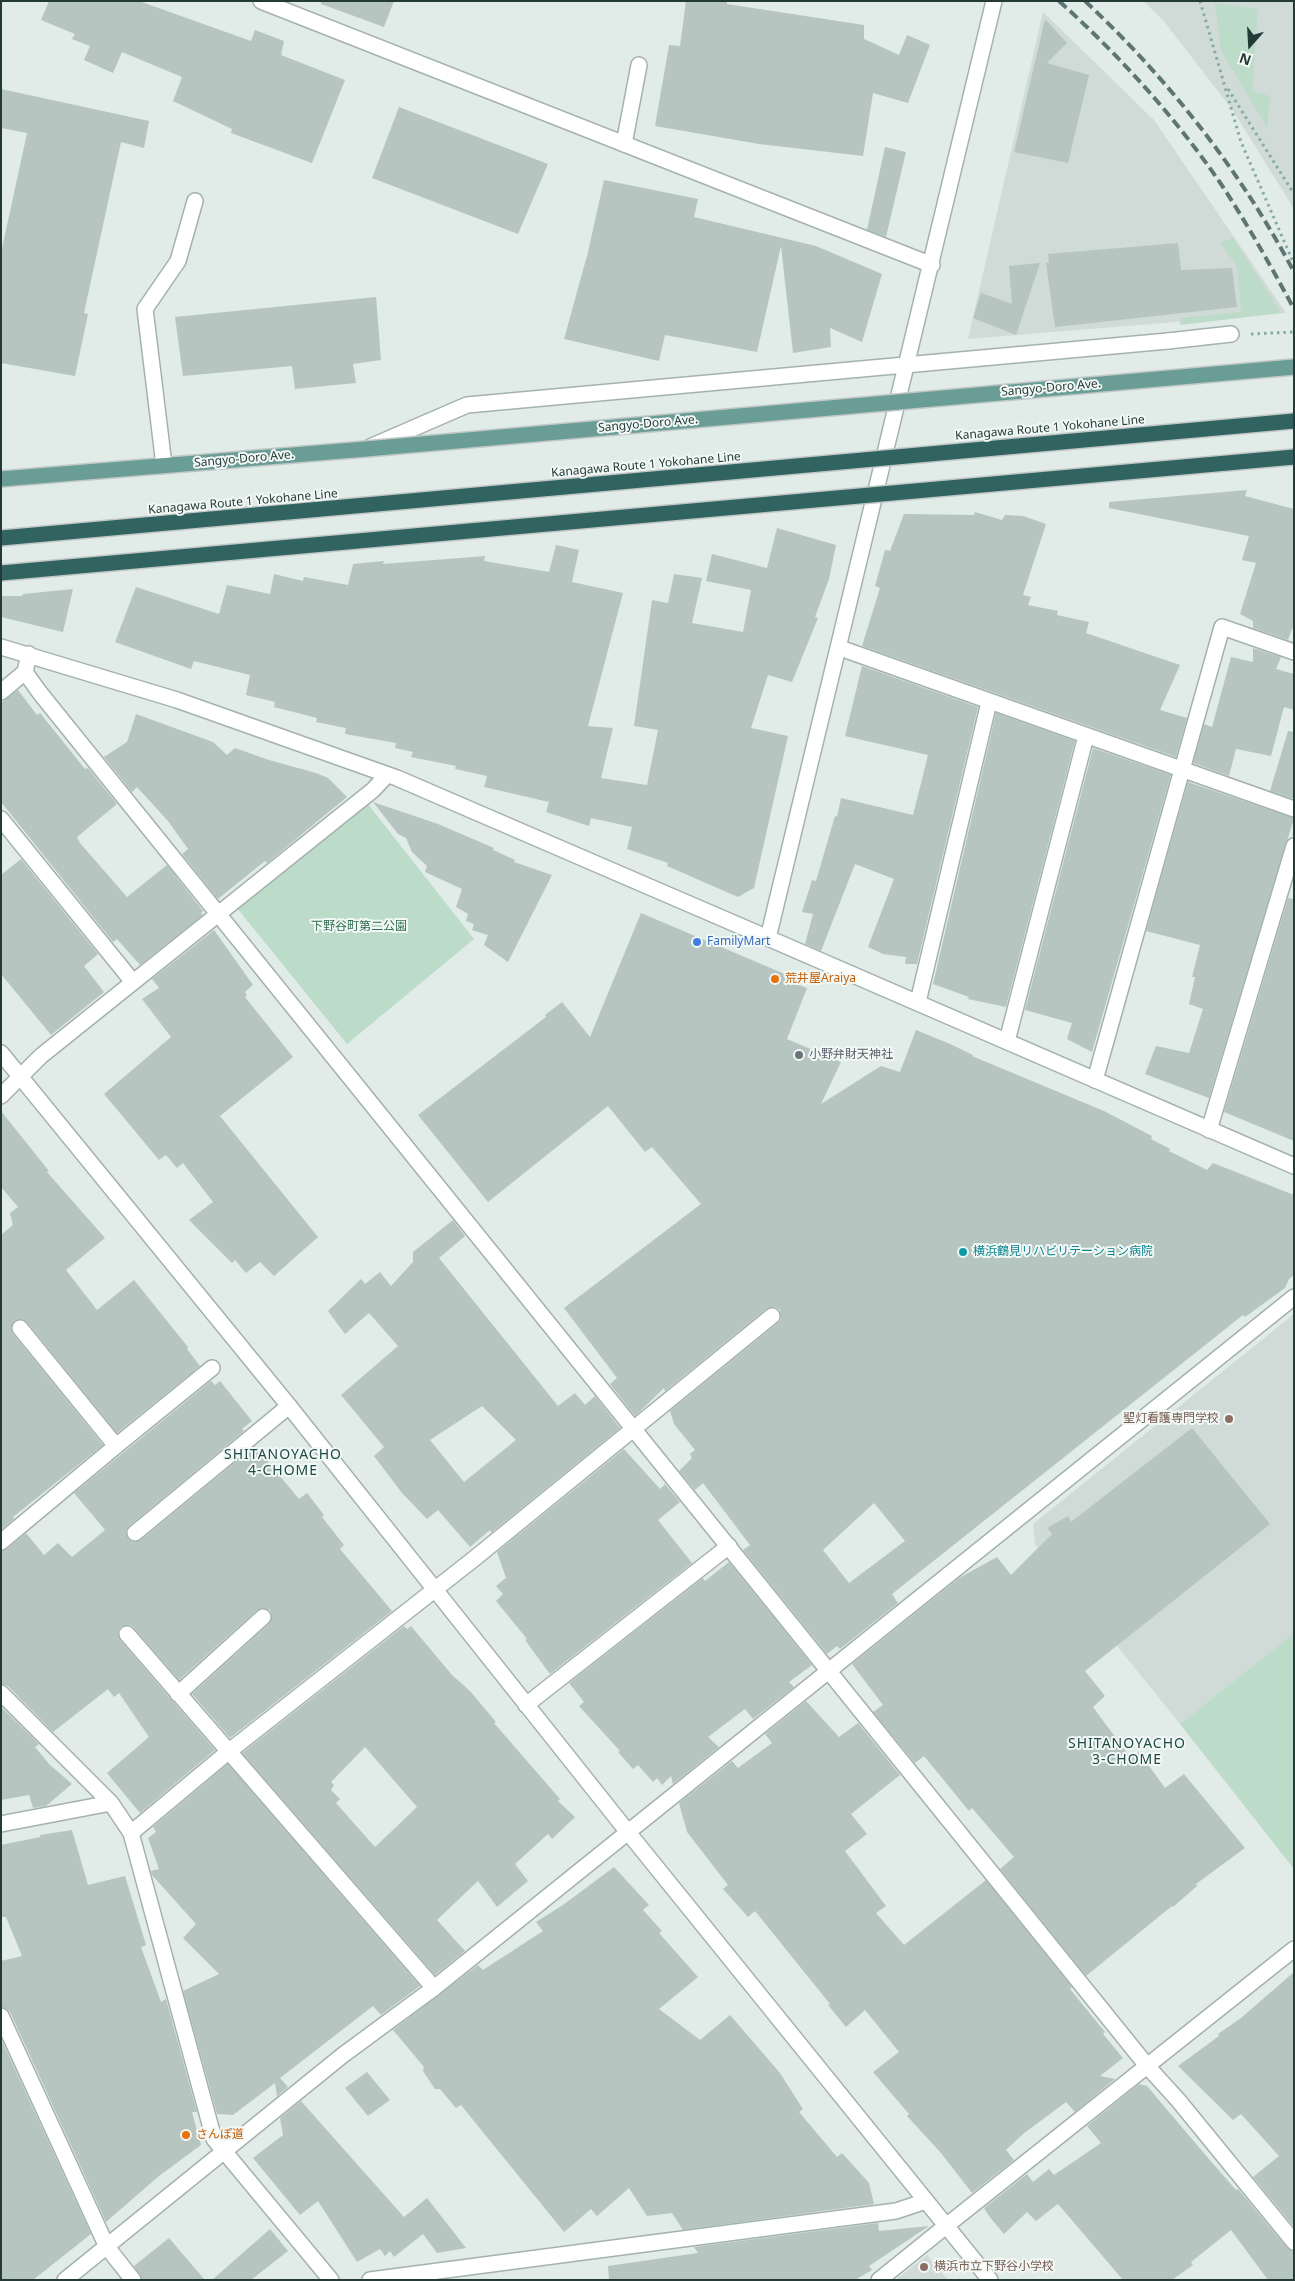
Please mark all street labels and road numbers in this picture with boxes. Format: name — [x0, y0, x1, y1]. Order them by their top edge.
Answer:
street label: Sangyo-Doro Ave. — [1000, 376, 1102, 400]
street label: Sangyo-Doro Ave. — [597, 412, 699, 436]
street label: Kanagawa Route 1 Yokohane Line — [955, 413, 1145, 443]
street label: Sangyo-Doro Ave. — [193, 447, 295, 471]
street label: Kanagawa Route 1 Yokohane Line — [551, 450, 741, 480]
street label: Kanagawa Route 1 Yokohane Line — [148, 487, 338, 517]

